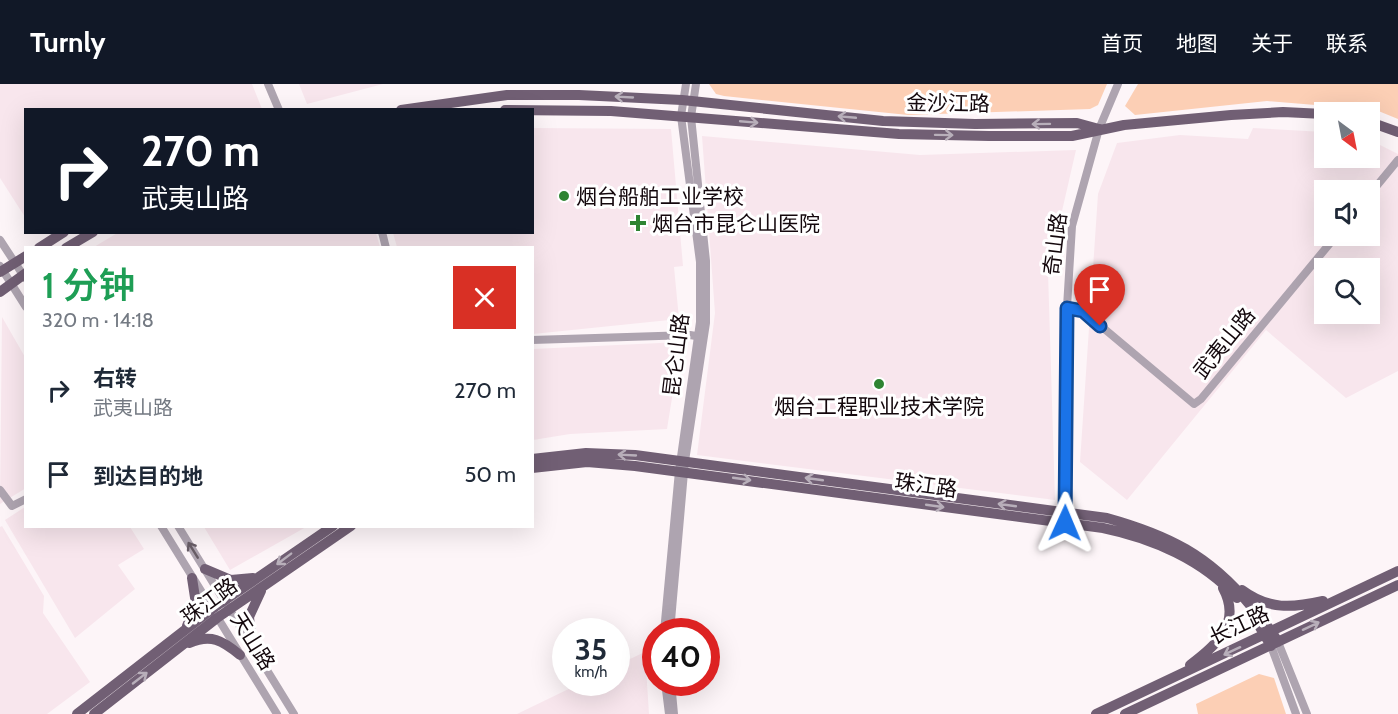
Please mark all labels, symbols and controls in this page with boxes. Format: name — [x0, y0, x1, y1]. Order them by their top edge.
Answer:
text: Turnly — [30, 25, 106, 59]
text: 首页 — [1101, 31, 1143, 56]
text: 地图 — [1176, 31, 1218, 56]
text: 关于 — [1251, 31, 1293, 56]
text: 联系 — [1326, 31, 1368, 56]
street label: 金沙江路 — [906, 90, 990, 116]
one-way arrow — [614, 91, 634, 103]
north arrow — [1314, 102, 1380, 168]
map controls — [1314, 102, 1380, 324]
one-way arrow — [837, 111, 857, 122]
one-way arrow — [739, 117, 759, 128]
one-way arrow — [1032, 118, 1052, 130]
text: 270 m — [141, 125, 260, 177]
one-way arrow — [933, 129, 953, 141]
icon: right — [42, 132, 120, 210]
button: sound — [1314, 180, 1380, 246]
text: 武夷山路 — [141, 182, 249, 215]
place label: 烟台船舶工业学校 — [576, 184, 744, 209]
marker: 烟台船舶工业学校 — [557, 189, 571, 203]
place label: 烟台市昆仑山医院 — [652, 211, 820, 236]
street label: 奇山路 — [1039, 211, 1071, 277]
marker: 烟台市昆仑山医院 — [629, 214, 647, 232]
button: search — [1314, 258, 1380, 324]
text: 1 分钟 — [42, 263, 135, 307]
pin — [1074, 264, 1125, 326]
button: close — [453, 266, 516, 329]
icon: arrive — [1083, 273, 1116, 306]
street label: 武夷山路 — [1188, 302, 1260, 384]
text: 320 m · 14:18 — [42, 308, 154, 332]
street label: 昆仑山路 — [658, 312, 694, 398]
text: 右转 — [93, 365, 137, 392]
icon: right — [42, 374, 75, 407]
text: 270 m — [454, 377, 516, 404]
marker: 烟台工程职业技术学院 — [872, 377, 886, 391]
place label: 烟台工程职业技术学院 — [774, 394, 984, 419]
text: 武夷山路 — [93, 396, 173, 420]
one-way arrow — [618, 449, 638, 460]
icon: arrive — [42, 458, 75, 491]
text: 50 m — [464, 461, 516, 488]
text: 到达目的地 — [93, 463, 203, 490]
street label: 珠江路 — [893, 468, 959, 502]
one-way arrow — [805, 473, 824, 484]
one-way arrow — [732, 474, 752, 485]
position arrow — [1033, 491, 1097, 555]
one-way arrow — [925, 500, 945, 511]
one-way arrow — [998, 500, 1018, 511]
one-way arrow — [187, 542, 199, 559]
one-way arrow — [276, 552, 292, 565]
street label: 珠江路 — [176, 572, 242, 630]
street label: 长江路 — [1205, 600, 1273, 650]
street label: 天山路 — [226, 608, 280, 674]
speed limit sign: 40 — [642, 618, 720, 696]
one-way arrow — [1301, 620, 1319, 632]
text: 35 — [575, 631, 607, 668]
one-way arrow — [1223, 645, 1241, 657]
text: km/h — [575, 663, 607, 681]
one-way arrow — [132, 671, 148, 684]

